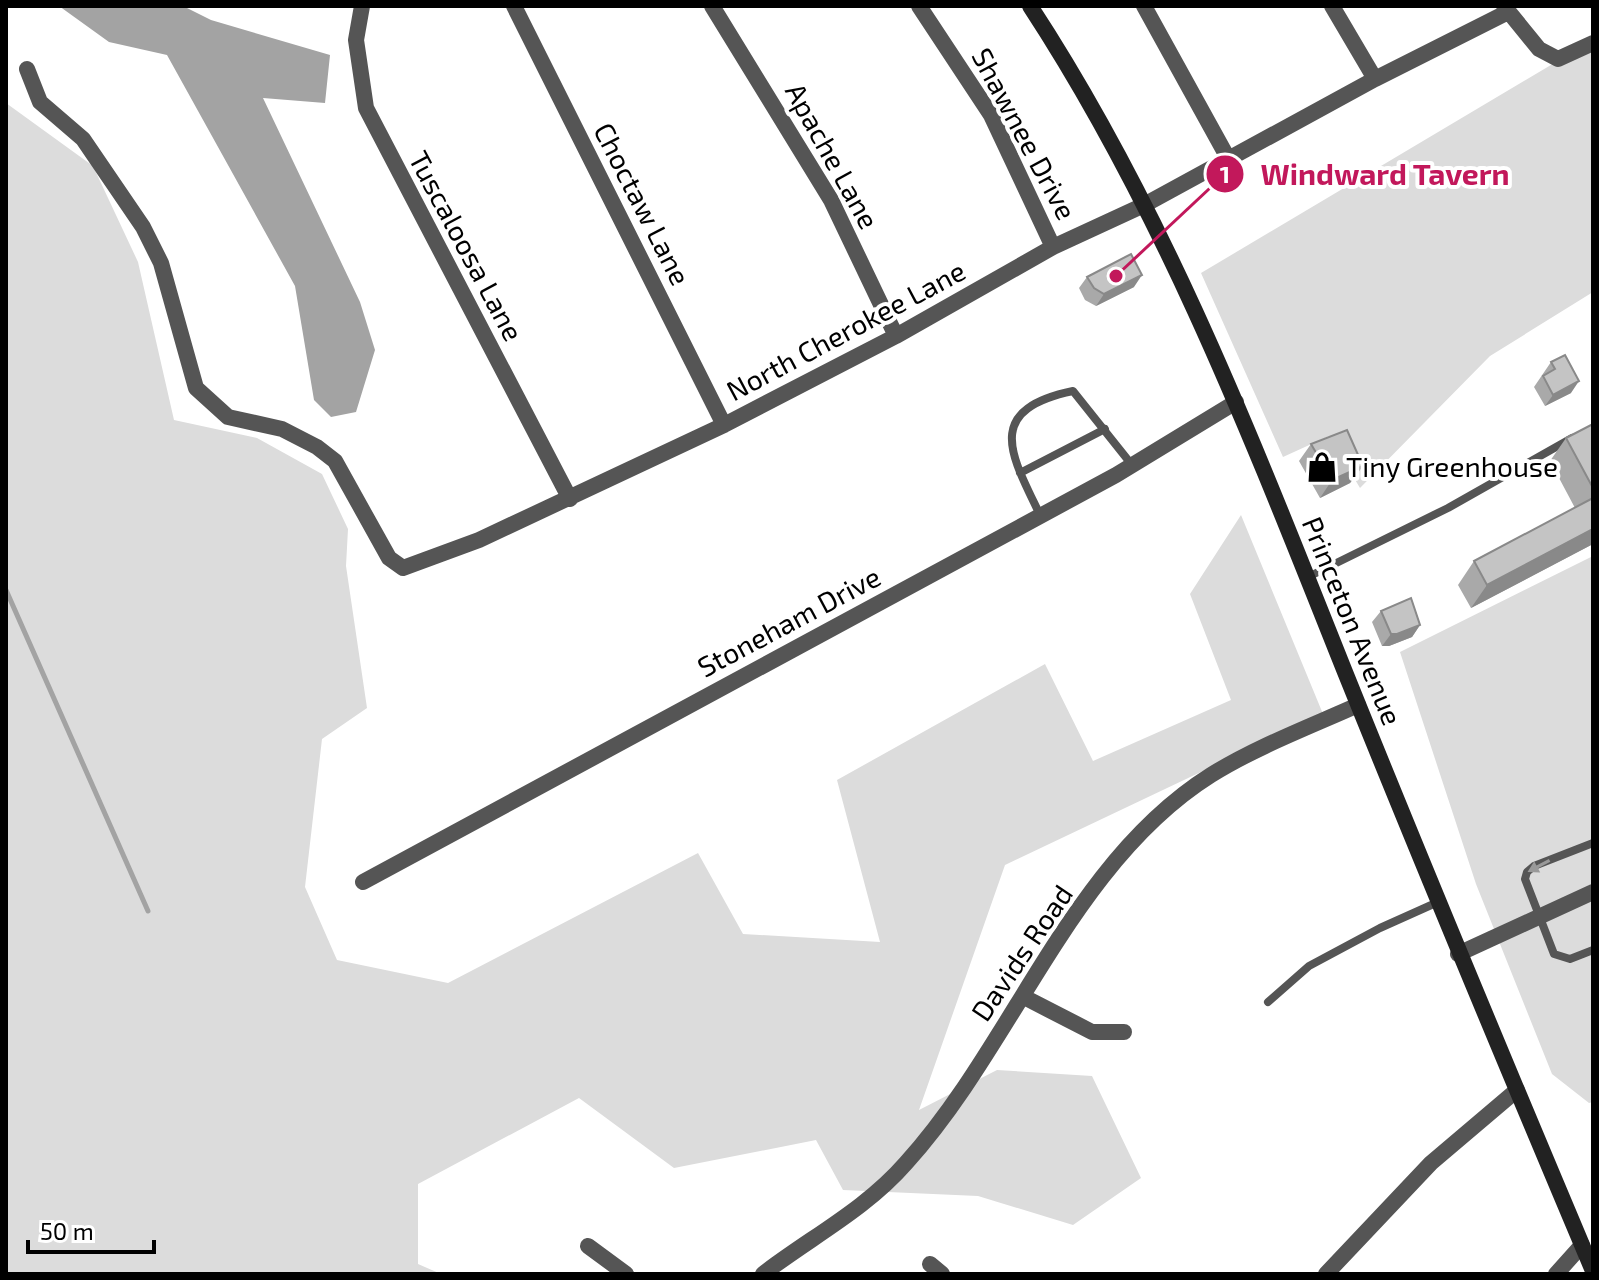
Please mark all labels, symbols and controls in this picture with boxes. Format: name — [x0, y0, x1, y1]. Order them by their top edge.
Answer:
street label: Shawnee Drive — [965, 42, 1084, 225]
street label: Apache Lane — [779, 77, 887, 234]
street label: Choctaw Lane — [587, 117, 698, 290]
street label: Tuscaloosa Lane — [403, 145, 531, 346]
callout: Windward Tavern — [1205, 147, 1526, 201]
text: Windward Tavern — [1260, 155, 1510, 191]
text: 1 — [1220, 159, 1230, 188]
street label: North Cherokee Lane — [720, 253, 971, 407]
place label: Tiny Greenhouse — [1346, 449, 1558, 483]
shop icon: Tiny Greenhouse — [1305, 450, 1339, 484]
street label: Princeton Avenue — [1296, 511, 1410, 730]
street label: Stoneham Drive — [691, 559, 886, 684]
one-way arrow — [1528, 858, 1550, 872]
street label: Davids Road — [963, 878, 1079, 1027]
scale bar — [28, 1204, 154, 1254]
text: 50 m — [40, 1216, 94, 1245]

